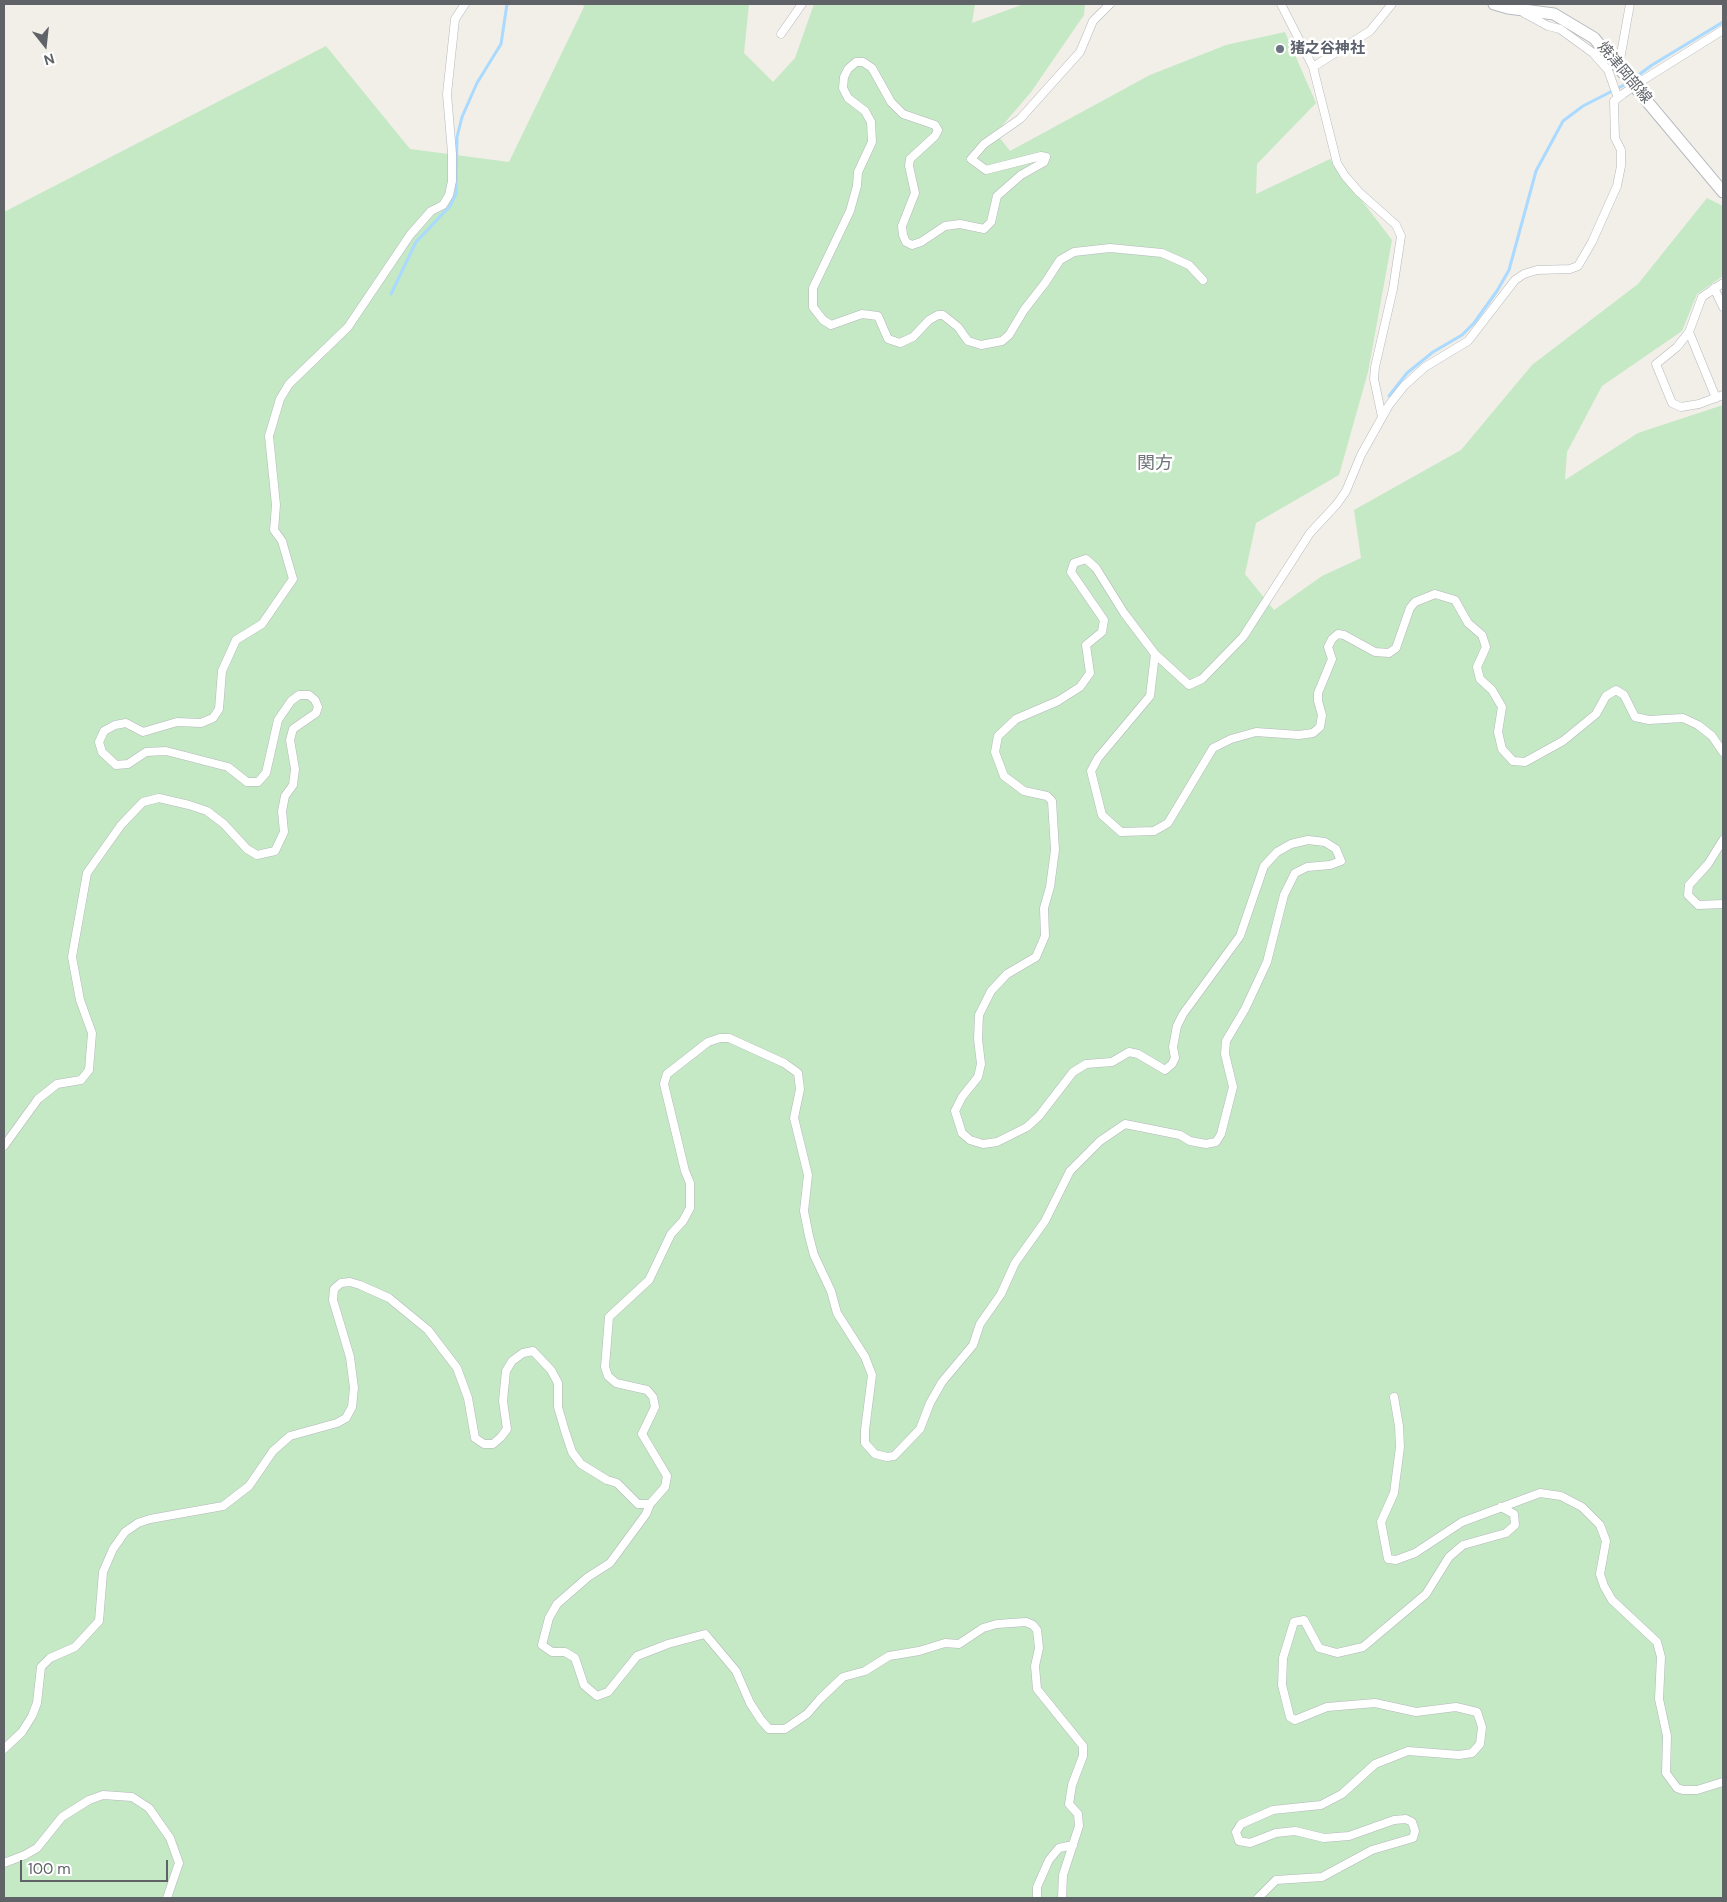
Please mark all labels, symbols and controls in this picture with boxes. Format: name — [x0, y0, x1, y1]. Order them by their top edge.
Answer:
north arrow — [20, 20, 70, 70]
street label: 焼津岡部線 — [1593, 38, 1655, 108]
place label: 猪之谷神社 — [1290, 40, 1365, 58]
marker: 猪之谷神社 — [1274, 43, 1286, 55]
text: N — [42, 49, 57, 69]
district label: 関方 — [1137, 453, 1173, 475]
scale bar — [22, 1850, 170, 1882]
text: 100 m — [28, 1859, 71, 1879]

